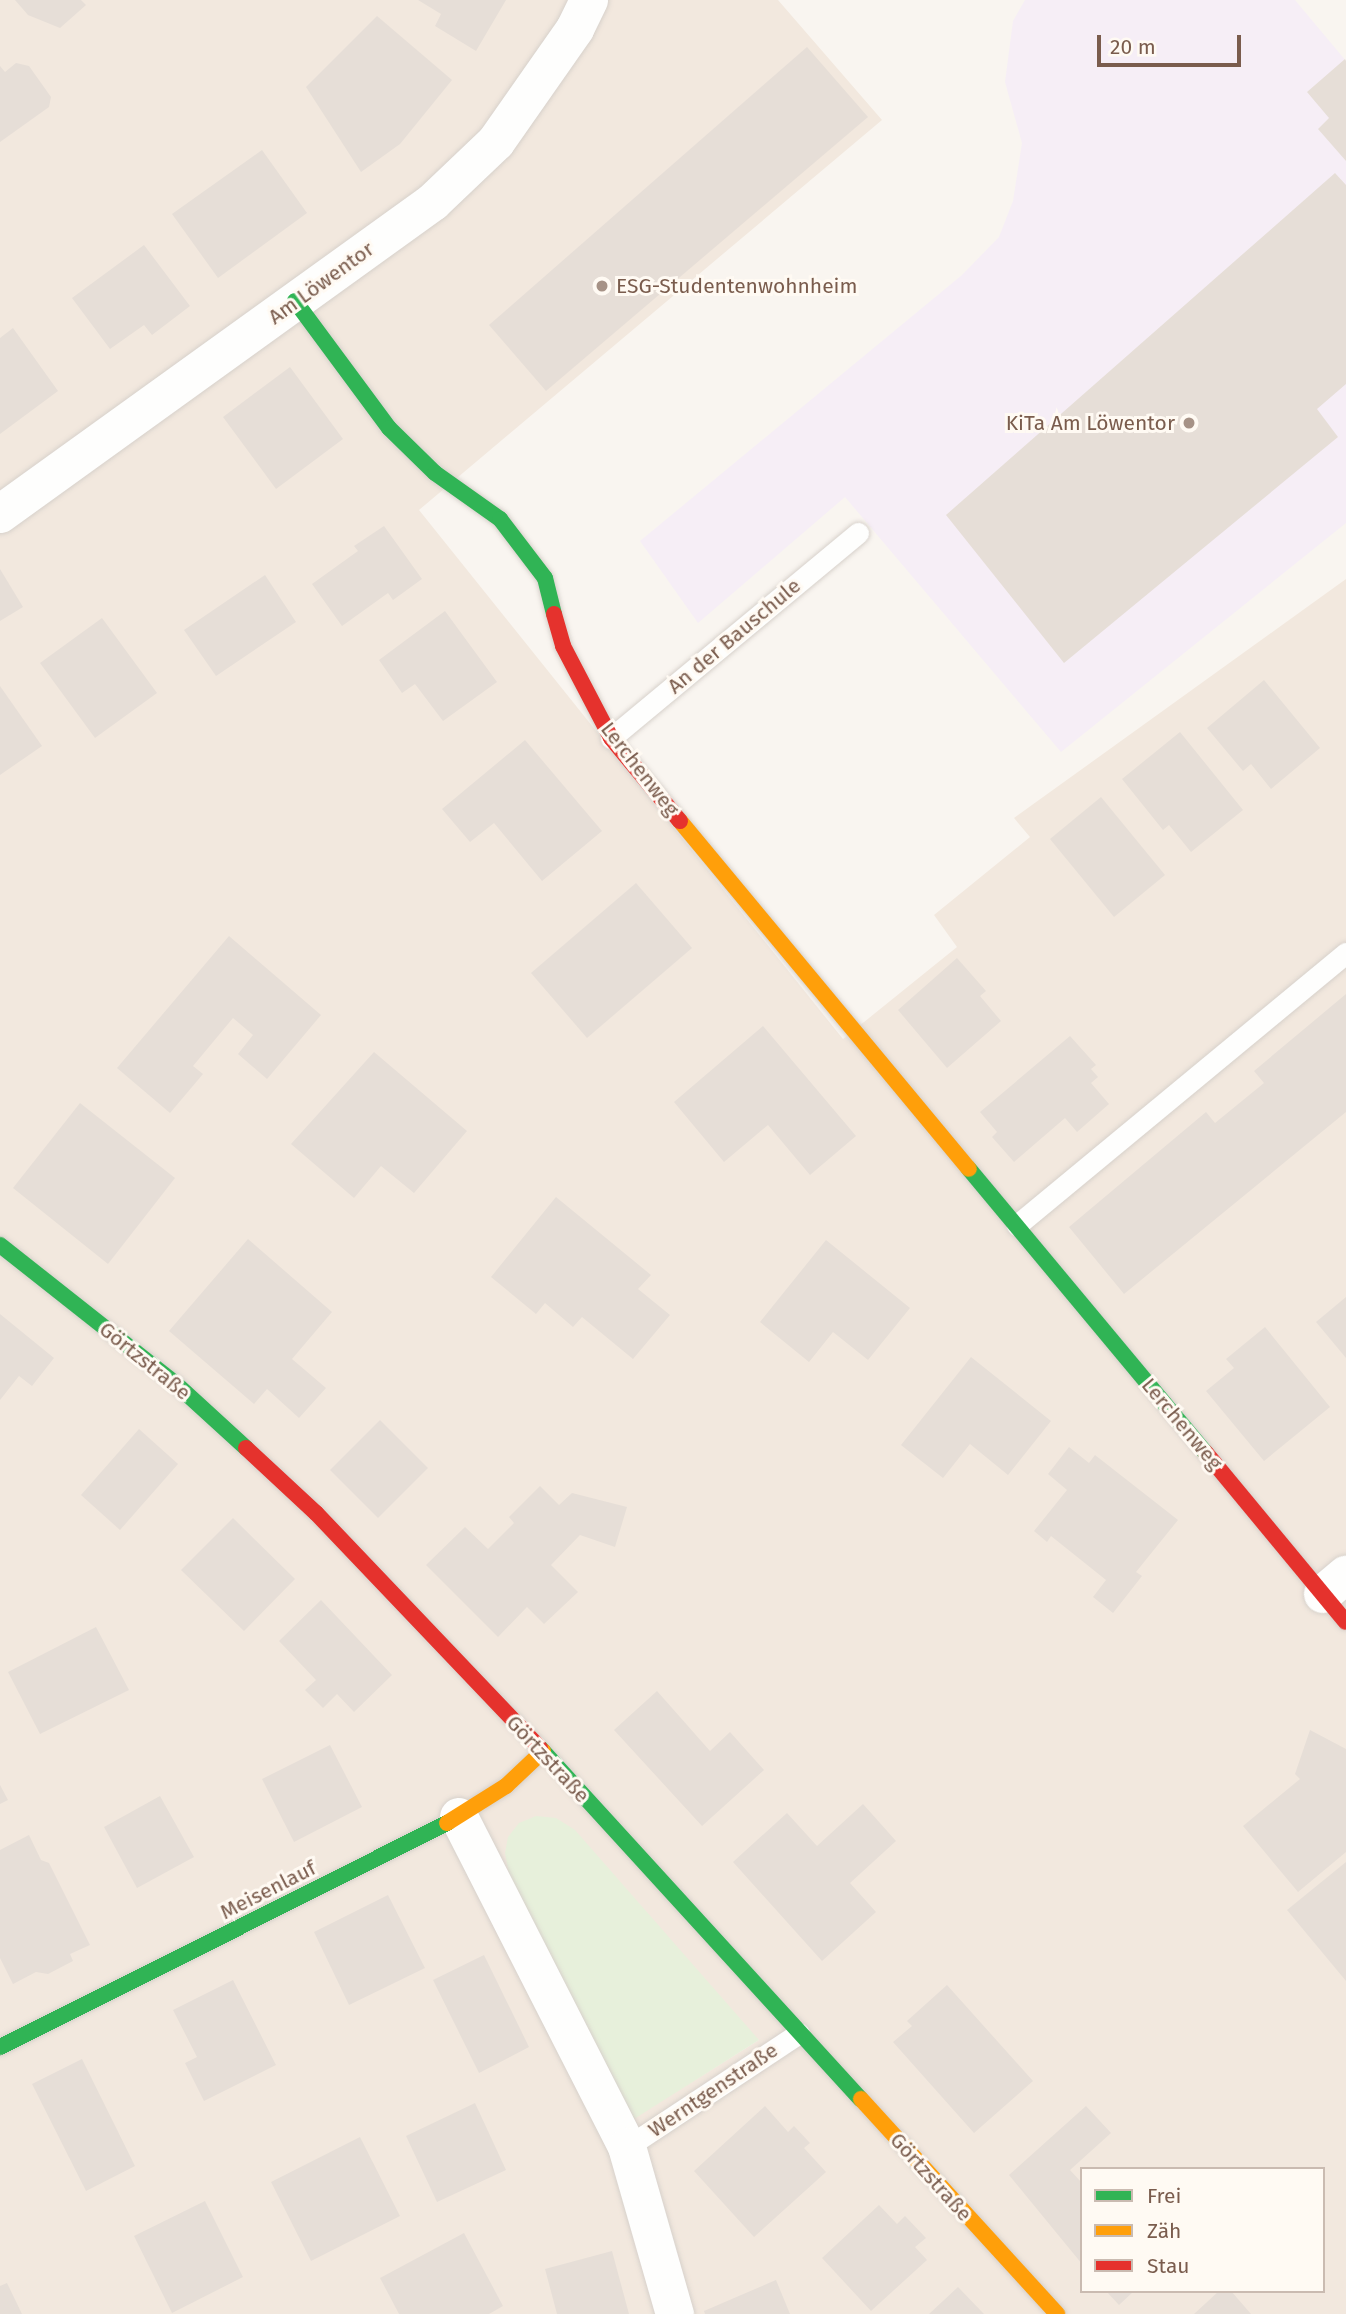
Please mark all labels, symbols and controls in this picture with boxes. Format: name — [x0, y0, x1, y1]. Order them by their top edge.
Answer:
scale bar — [1101, 21, 1244, 65]
text: 20 m — [1110, 34, 1156, 60]
street label: Am Löwentor — [263, 236, 379, 330]
place label: ESG-Studentenwohnheim — [616, 273, 858, 299]
marker: ESG-Studentenwohnheim — [594, 278, 610, 294]
place label: KiTa Am Löwentor — [1006, 410, 1175, 436]
marker: KiTa Am Löwentor — [1181, 415, 1197, 431]
street label: An der Bauschule — [662, 573, 806, 699]
street label: Lerchenweg — [595, 717, 685, 821]
street label: Görtzstraße — [94, 1316, 196, 1406]
street label: Lerchenweg — [1136, 1373, 1228, 1475]
street label: Görtzstraße — [501, 1710, 595, 1808]
street label: Meisenlauf — [216, 1855, 320, 1925]
street label: Werntgenstraße — [643, 2037, 783, 2143]
street label: Görtzstraße — [885, 2128, 977, 2226]
legend — [1080, 2167, 1325, 2293]
text: Frei — [1147, 2183, 1181, 2209]
text: Zäh — [1147, 2218, 1181, 2244]
text: Stau — [1147, 2253, 1190, 2279]

